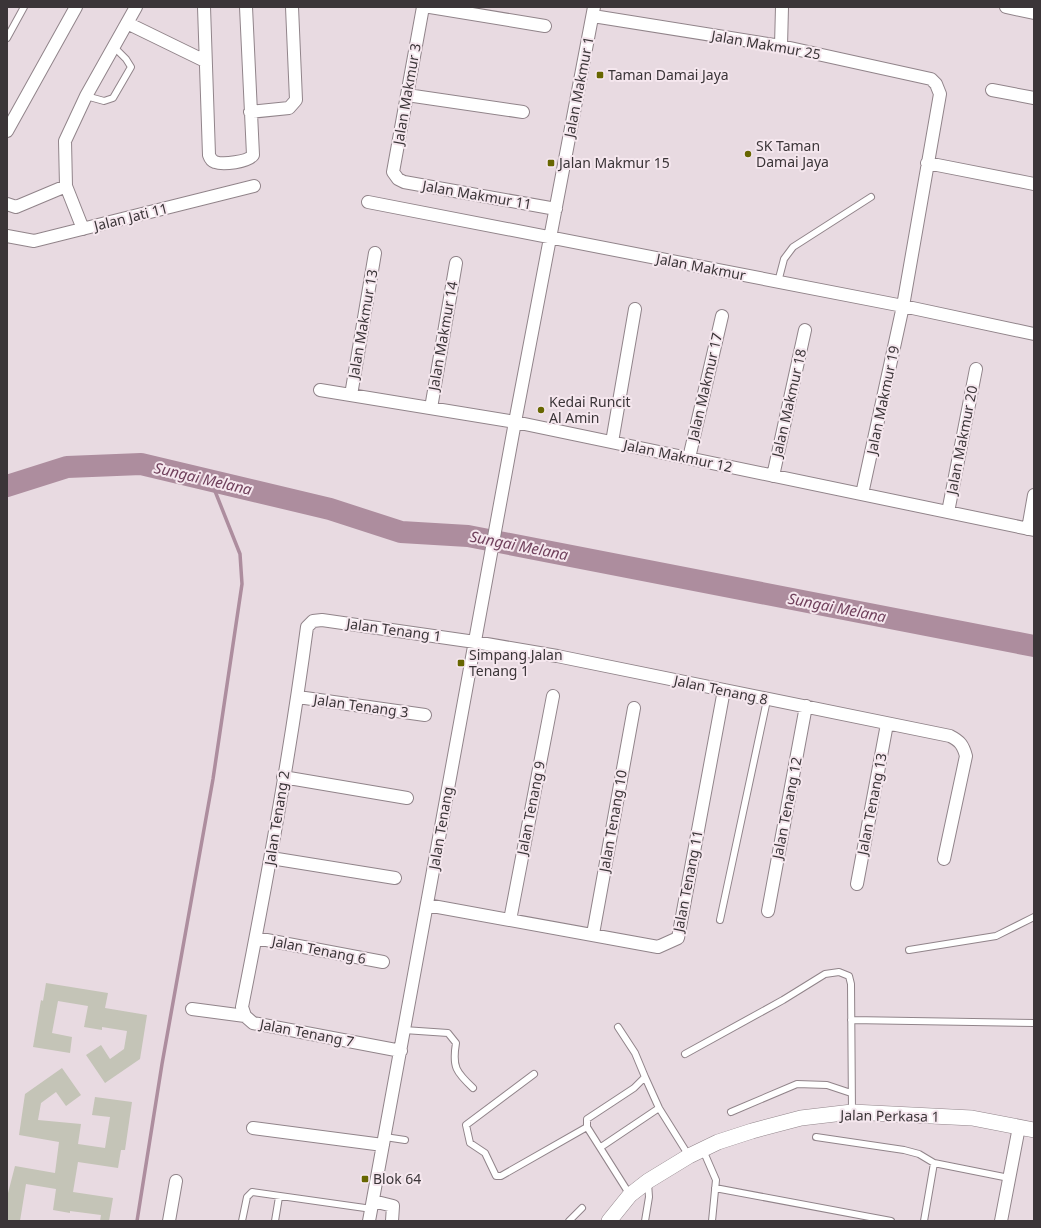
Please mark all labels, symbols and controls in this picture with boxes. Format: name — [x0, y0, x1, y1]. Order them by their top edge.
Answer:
street label: Jalan Makmur 25 — [708, 25, 822, 63]
street label: Jalan Makmur 1 — [559, 35, 598, 141]
street label: Jalan Makmur 3 — [388, 42, 425, 148]
place label: Taman Damai Jaya — [608, 65, 729, 84]
marker: Taman Damai Jaya — [595, 70, 605, 80]
place label: SK Taman Damai Jaya — [756, 136, 829, 171]
marker: SK Taman Damai Jaya — [743, 149, 753, 159]
place label: Jalan Makmur 15 — [557, 153, 670, 172]
marker: Jalan Makmur 15 — [546, 158, 556, 168]
street label: Jalan Makmur 11 — [419, 175, 533, 213]
street label: Jalan Jati 11 — [90, 198, 170, 235]
street label: Jalan Makmur — [653, 248, 748, 285]
street label: Jalan Makmur 13 — [343, 268, 381, 382]
street label: Jalan Makmur 14 — [423, 280, 461, 394]
street label: Jalan Makmur 17 — [682, 331, 726, 445]
street label: Jalan Makmur 19 — [861, 344, 903, 458]
street label: Jalan Makmur 18 — [766, 347, 810, 461]
street label: Jalan Makmur 20 — [941, 384, 981, 498]
place label: Kedai Runcit Al Amin — [549, 392, 631, 427]
marker: Kedai Runcit Al Amin — [536, 405, 546, 415]
street label: Jalan Makmur 12 — [620, 434, 734, 476]
water label: Sungai Melana — [152, 457, 254, 499]
water label: Sungai Melana — [468, 526, 570, 564]
water label: Sungai Melana — [786, 588, 888, 626]
street label: Jalan Tenang 1 — [343, 613, 443, 646]
place label: Simpang Jalan Tenang 1 — [469, 645, 563, 680]
marker: Simpang Jalan Tenang 1 — [456, 658, 466, 668]
street label: Jalan Tenang 8 — [670, 670, 770, 709]
street label: Jalan Tenang 3 — [310, 689, 410, 722]
street label: Jalan Tenang 13 — [852, 751, 891, 859]
street label: Jalan Tenang 12 — [767, 755, 806, 863]
street label: Jalan Tenang 9 — [512, 759, 549, 859]
street label: Jalan Tenang 10 — [594, 768, 631, 876]
street label: Jalan Tenang 2 — [259, 769, 293, 869]
street label: Jalan Tenang — [424, 785, 457, 873]
street label: Jalan Tenang 11 — [668, 828, 707, 936]
street label: Jalan Tenang 6 — [268, 931, 368, 968]
street label: Jalan Tenang 7 — [256, 1014, 356, 1051]
street label: Jalan Perkasa 1 — [838, 1105, 940, 1126]
place label: Blok 64 — [373, 1169, 421, 1188]
marker: Blok 64 — [360, 1174, 370, 1184]

